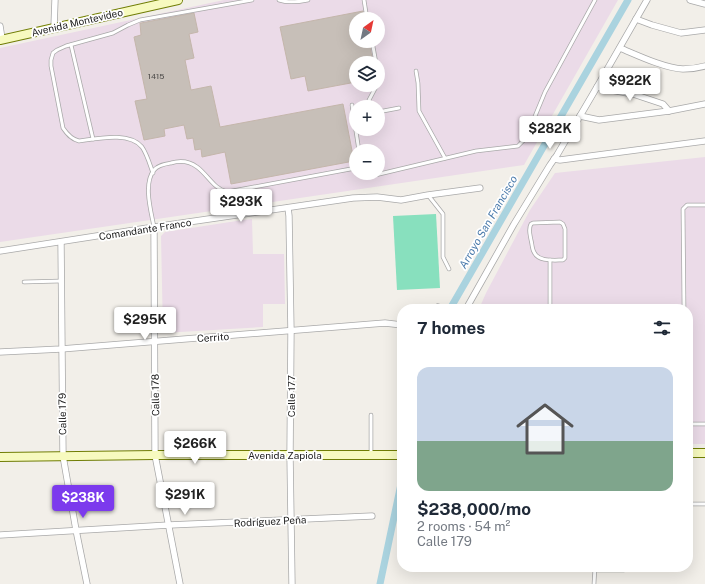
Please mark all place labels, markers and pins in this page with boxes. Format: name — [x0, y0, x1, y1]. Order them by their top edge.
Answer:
pin: $922K — [602, 68, 658, 102]
pin: $282K — [522, 116, 578, 150]
pin: $293K — [213, 189, 269, 223]
pin: $295K — [117, 307, 173, 341]
pin: $266K — [167, 431, 223, 465]
pin: $291K — [157, 482, 213, 516]
pin: $238K — [55, 485, 111, 519]

